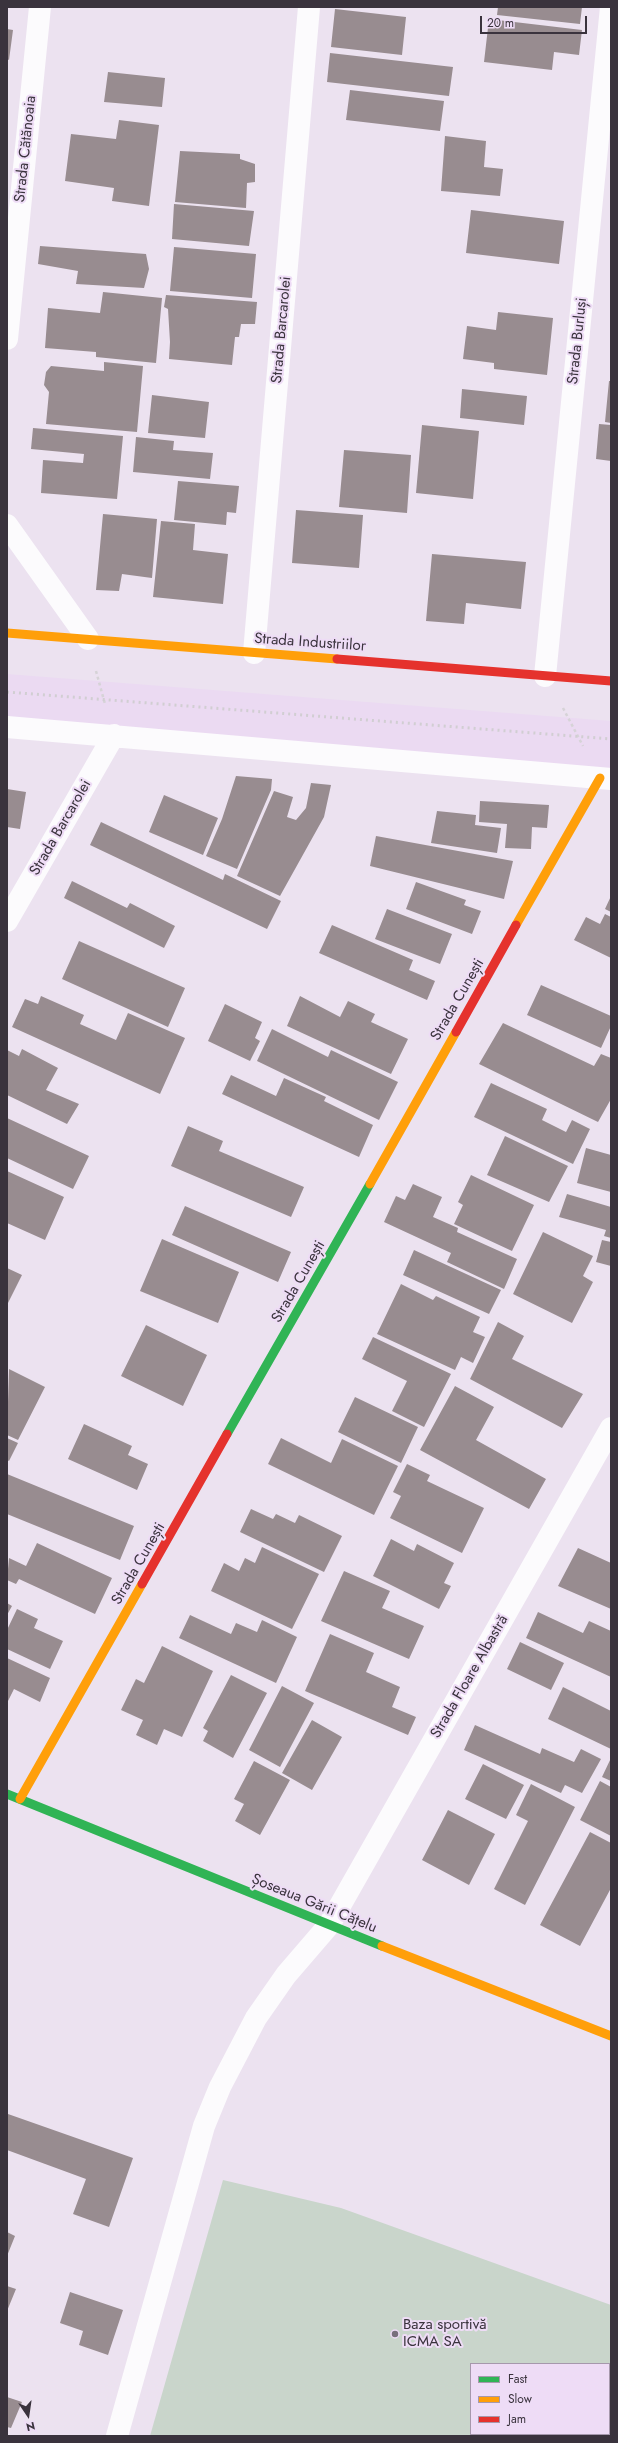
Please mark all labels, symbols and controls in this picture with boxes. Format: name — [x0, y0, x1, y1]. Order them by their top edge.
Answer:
scale bar — [482, 8, 589, 34]
text: 20 m — [487, 14, 514, 32]
street label: Strada Cătănoaia — [11, 95, 41, 203]
street label: Strada Barcarolei — [268, 276, 296, 384]
street label: Strada Burluși — [564, 297, 592, 385]
street label: Strada Industriilor — [254, 630, 366, 656]
street label: Strada Barcarolei — [26, 777, 96, 879]
street label: Strada Cunești — [427, 956, 489, 1044]
street label: Strada Cunești — [268, 1238, 330, 1326]
street label: Strada Cunești — [108, 1520, 170, 1608]
street label: Strada Floare Albastră — [427, 1612, 513, 1742]
street label: Șoseaua Gării Cățelu — [249, 1871, 379, 1937]
place label: Baza sportivă ICMA SA — [403, 2316, 487, 2351]
marker: Baza sportivă ICMA SA — [390, 2329, 400, 2339]
legend — [470, 2363, 610, 2435]
text: Fast — [508, 2370, 527, 2388]
text: Slow — [508, 2390, 532, 2408]
north arrow — [8, 2395, 48, 2435]
text: Jam — [508, 2410, 526, 2428]
text: N — [25, 2418, 37, 2435]

